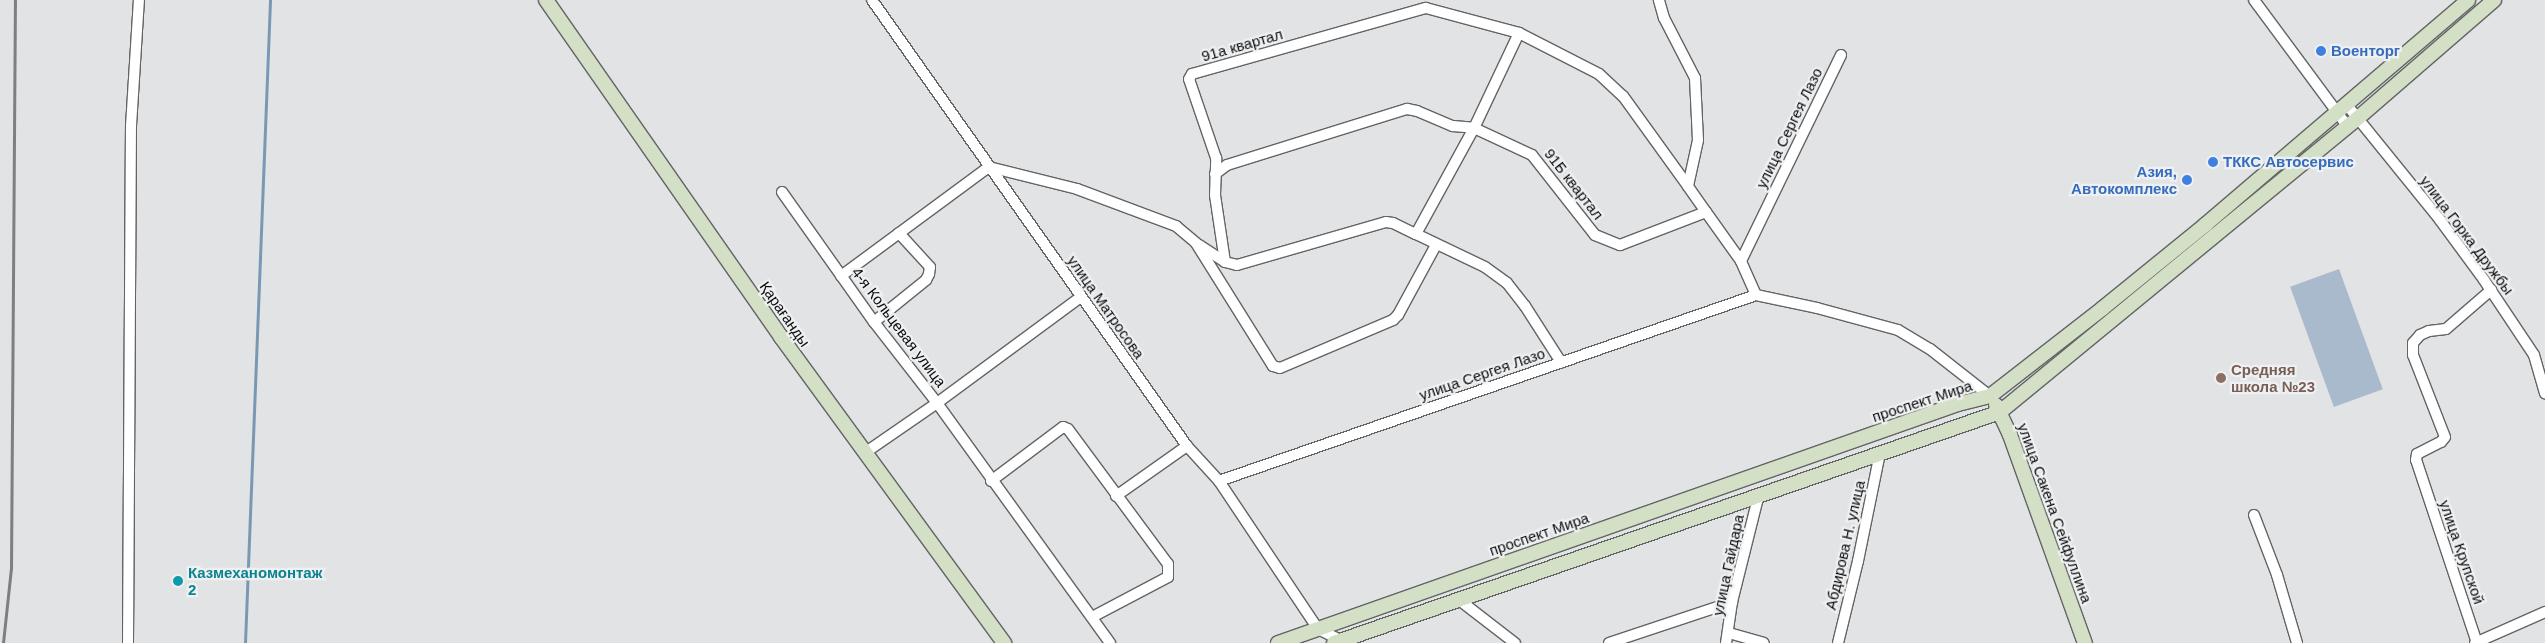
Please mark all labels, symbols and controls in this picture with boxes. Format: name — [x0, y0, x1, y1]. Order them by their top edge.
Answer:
street label: 91а квартал — [1199, 25, 1285, 65]
place label: Военторг — [2331, 42, 2400, 60]
marker: Военторг — [2315, 45, 2327, 57]
street label: улица Сергея Лазо — [1752, 65, 1826, 191]
street label: 91Б квартал — [1541, 145, 1607, 223]
place label: ТККС Автосервис — [2223, 153, 2354, 171]
marker: ТККС Автосервис — [2207, 156, 2219, 168]
place label: Азия, Автокомплекс — [2071, 162, 2177, 197]
street label: улица Горка Дружбы — [2416, 172, 2518, 298]
marker: Азия, Автокомплекс — [2181, 174, 2193, 186]
street label: улица Матросова — [1064, 252, 1148, 362]
street label: 4-я Кольцевая улица — [848, 264, 950, 390]
street label: Қарағанды — [756, 278, 814, 350]
street label: улица Сергея Лазо — [1417, 344, 1547, 404]
place label: Средняя школа №23 — [2231, 360, 2315, 395]
marker: Средняя школа №23 — [2215, 372, 2227, 384]
street label: проспект Мира — [1870, 376, 1974, 426]
street label: улица Сакена Сейфуллина — [2014, 421, 2096, 605]
street label: Абдирова Н. улица — [1821, 478, 1869, 612]
street label: улица Крупской — [2436, 498, 2488, 606]
street label: проспект Мира — [1487, 509, 1591, 559]
street label: улица Гайдара — [1708, 513, 1748, 617]
place label: Казмеханомонтаж 2 — [188, 563, 322, 598]
marker: Казмеханомонтаж 2 — [172, 575, 184, 587]

